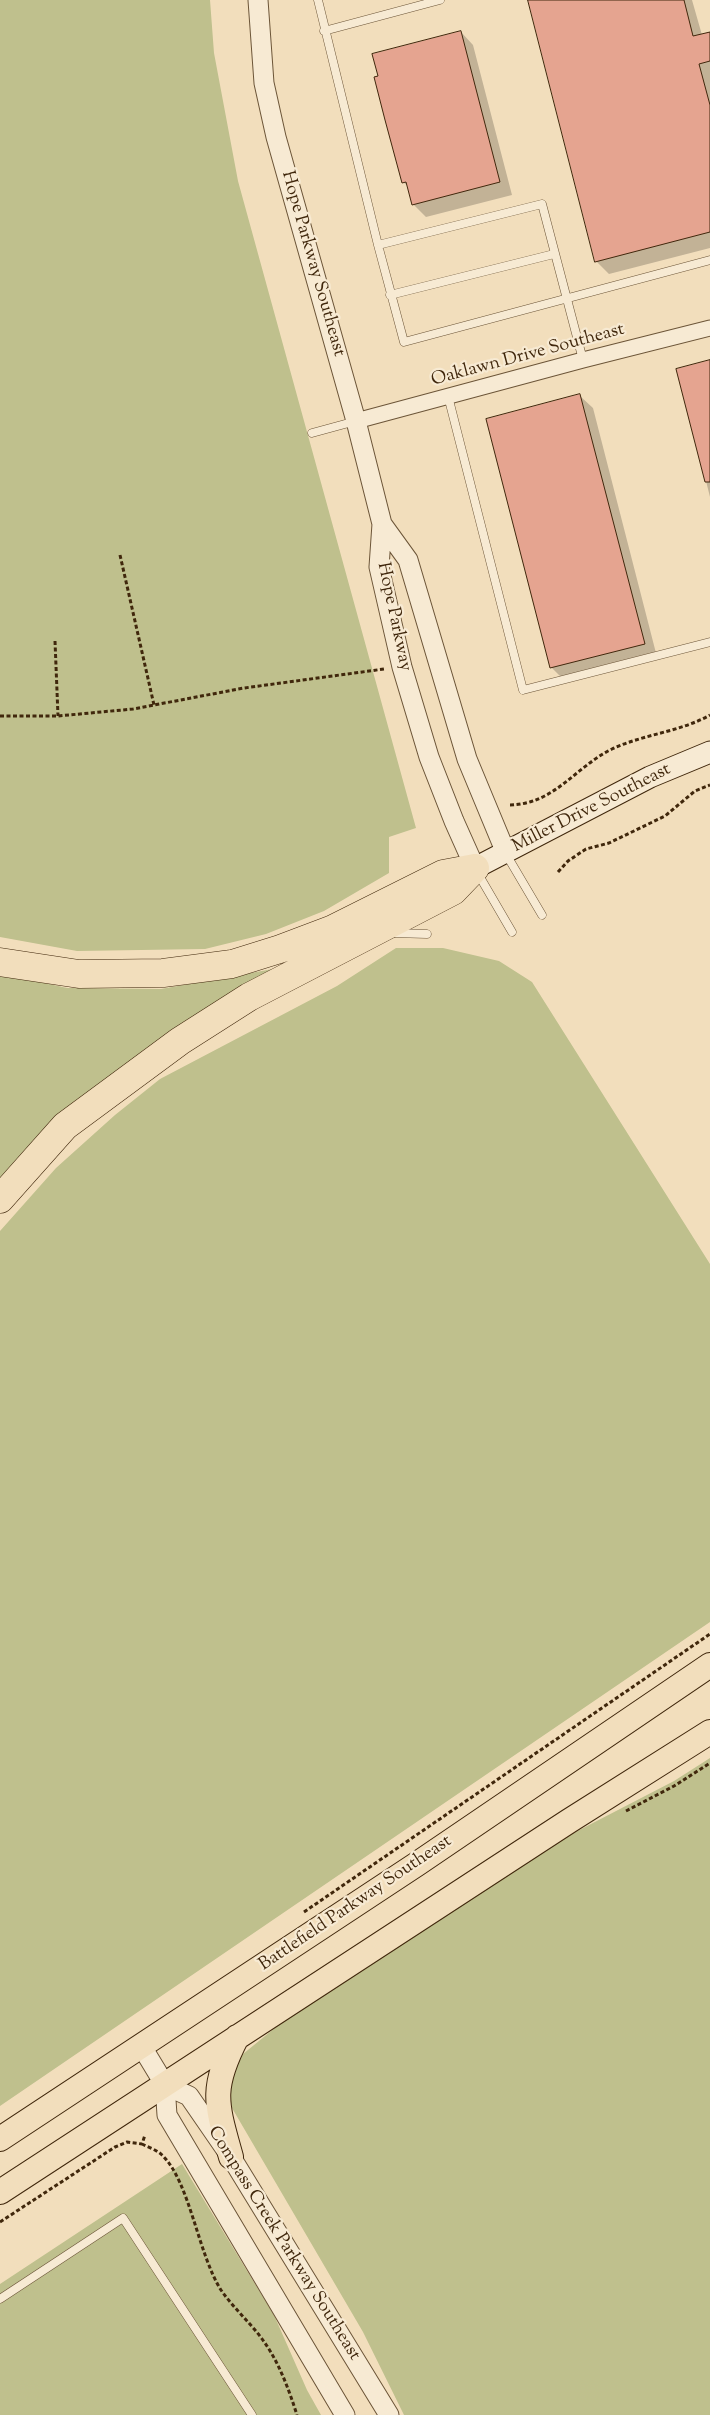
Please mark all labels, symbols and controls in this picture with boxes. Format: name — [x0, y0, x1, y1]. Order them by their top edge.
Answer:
street label: Hope Parkway Southeast — [275, 169, 349, 359]
street label: Oaklawn Drive Southeast — [429, 320, 627, 392]
street label: Hope Parkway — [371, 561, 415, 673]
street label: Miller Drive Southeast — [509, 760, 675, 858]
street label: Battlefield Parkway Southeast — [256, 1831, 456, 1977]
street label: Compass Creek Parkway Southeast — [202, 2123, 364, 2365]

